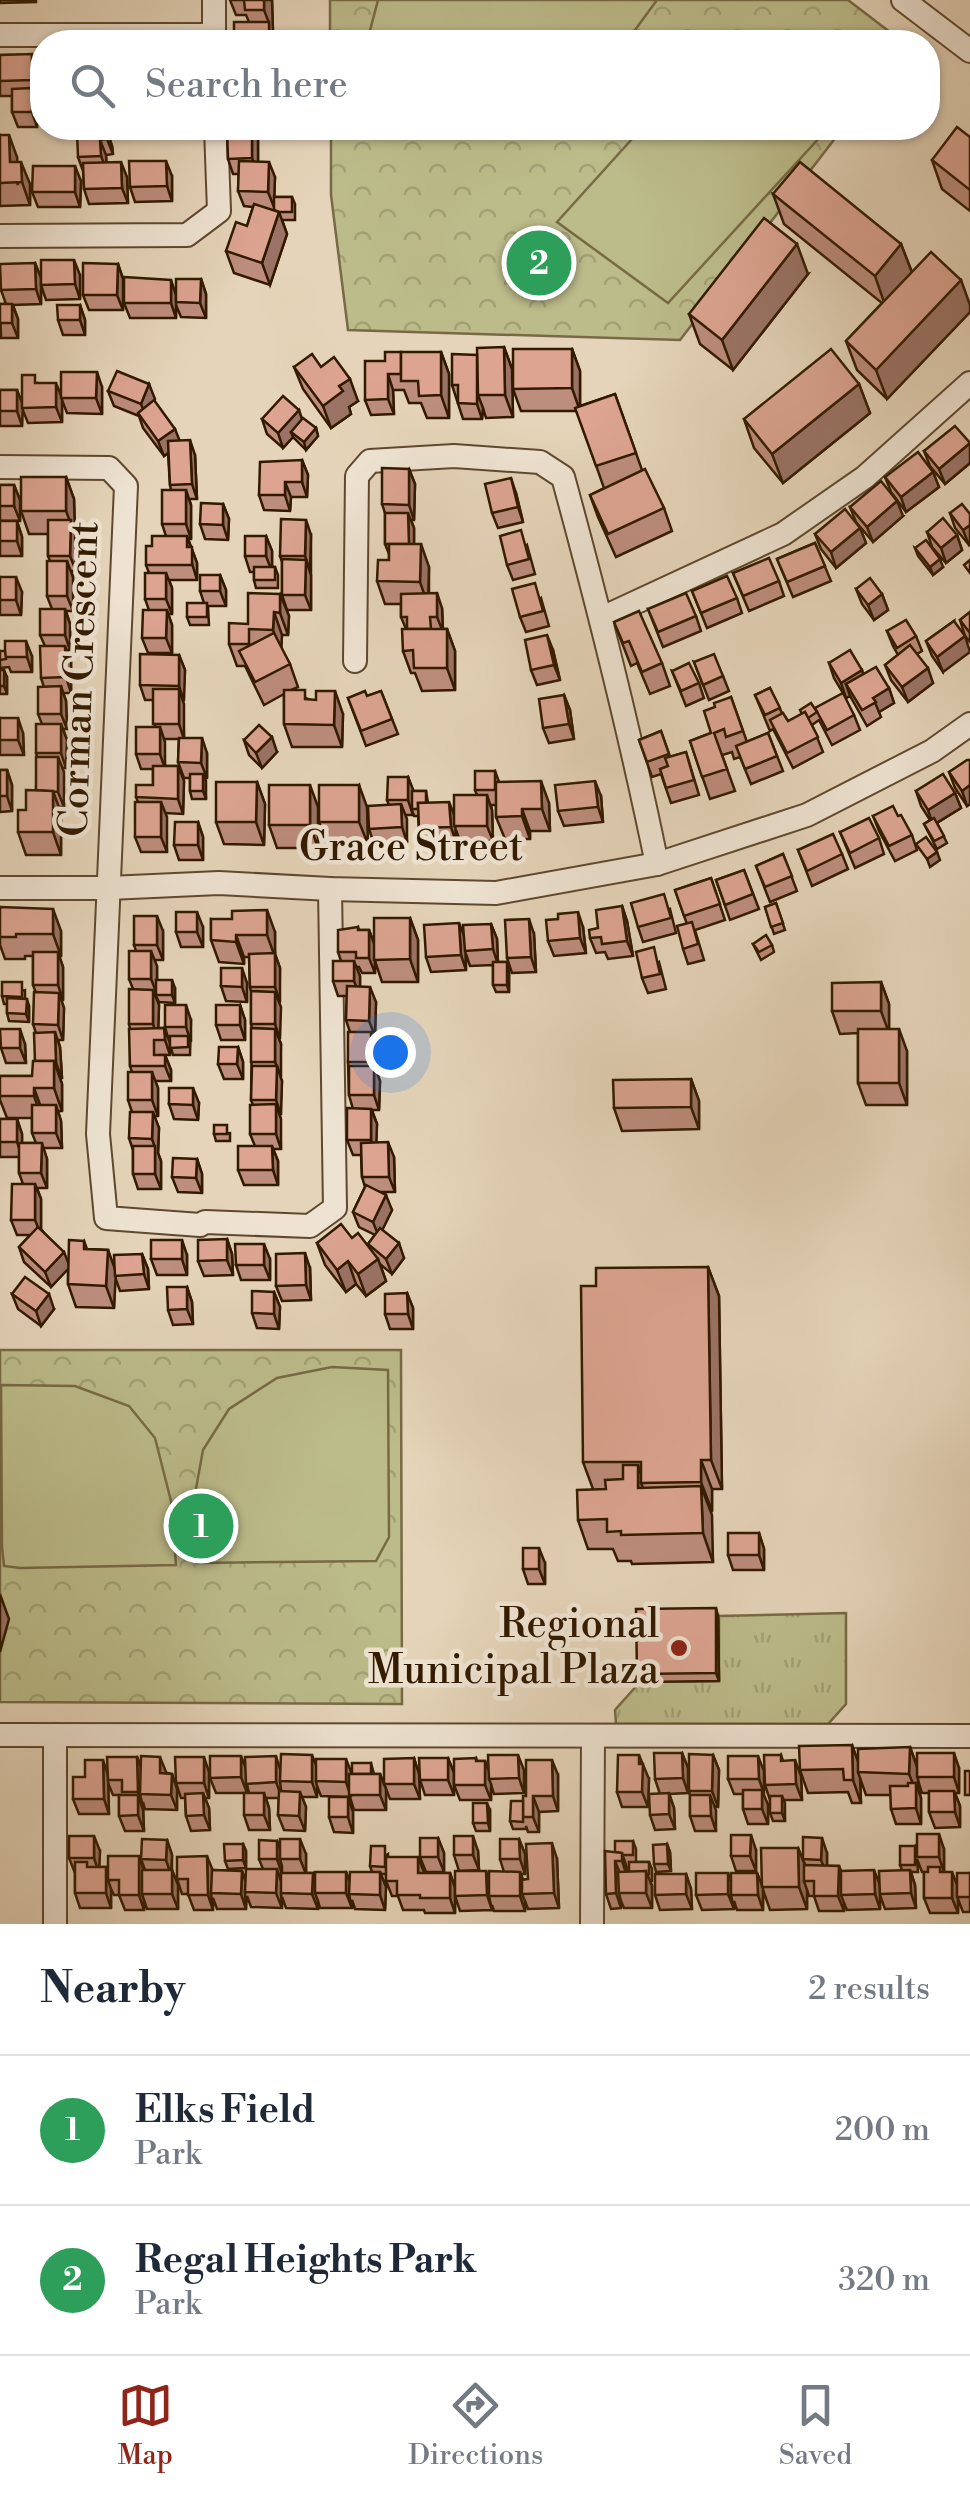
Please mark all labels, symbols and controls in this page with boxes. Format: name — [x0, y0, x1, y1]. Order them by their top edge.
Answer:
search box — [30, 30, 940, 140]
icon: search — [65, 58, 120, 113]
text: Search here — [145, 62, 348, 109]
pin: 2 — [506, 226, 572, 300]
street label: Corman Crescent — [50, 520, 110, 838]
street label: Grace Street — [299, 823, 523, 873]
your location — [365, 1027, 416, 1078]
pin: 1 — [168, 1488, 234, 1564]
place label: Regional Municipal Plaza — [368, 1600, 660, 1696]
marker: Regional Municipal Plaza — [668, 1637, 690, 1659]
text: Nearby — [40, 1963, 185, 2016]
text: 2 results — [808, 1969, 930, 2009]
text: Elks Field — [135, 2087, 315, 2134]
text: 1 — [65, 2110, 80, 2150]
text: 200 m — [835, 2110, 930, 2150]
text: Park — [135, 2134, 202, 2174]
text: Regal Heights Park — [135, 2237, 476, 2284]
text: 2 — [62, 2260, 83, 2300]
text: 320 m — [838, 2260, 930, 2300]
text: Park — [135, 2284, 202, 2324]
tab: Map — [118, 2378, 173, 2473]
tab: Directions — [408, 2378, 543, 2473]
tab: Saved — [779, 2378, 852, 2473]

